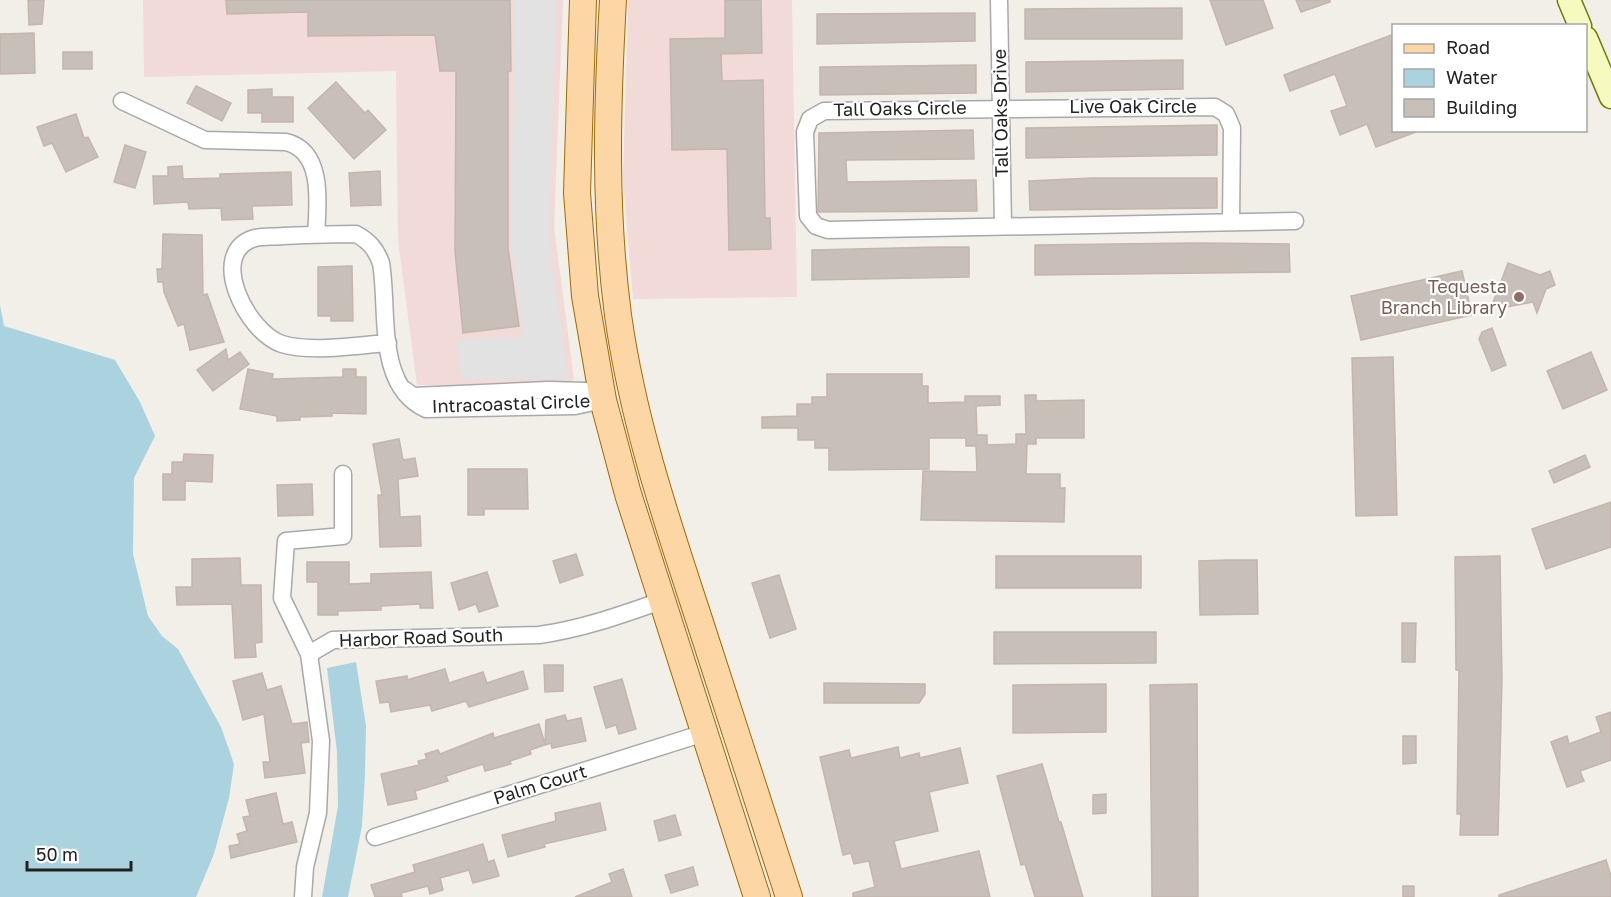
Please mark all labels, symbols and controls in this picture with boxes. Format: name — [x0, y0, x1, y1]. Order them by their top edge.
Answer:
legend — [1392, 24, 1587, 132]
text: Road — [1446, 36, 1490, 58]
street label: Tall Oaks Drive — [988, 49, 1012, 177]
text: Water — [1446, 66, 1497, 88]
street label: Live Oak Circle — [1069, 95, 1197, 117]
street label: Tall Oaks Circle — [833, 96, 967, 120]
text: Building — [1446, 96, 1517, 118]
place label: Tequesta Branch Library — [1381, 275, 1507, 318]
marker: Tequesta Branch Library — [1512, 290, 1526, 304]
street label: Intracoastal Circle — [431, 389, 591, 417]
street label: Harbor Road South — [338, 623, 503, 651]
street label: Palm Court — [490, 759, 589, 809]
scale bar — [27, 834, 130, 872]
text: 50 m — [36, 843, 78, 865]

